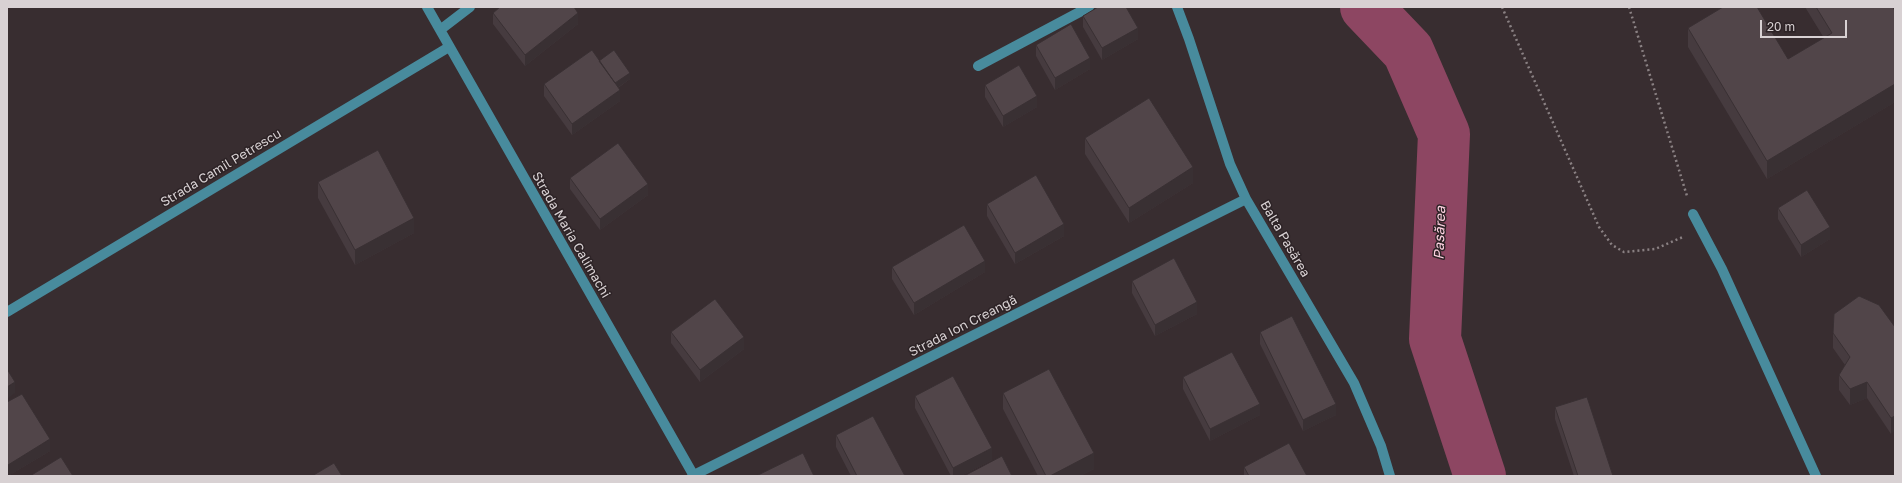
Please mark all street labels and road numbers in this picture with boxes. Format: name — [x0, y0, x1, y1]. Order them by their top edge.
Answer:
street label: Strada Camil Petrescu — [158, 126, 284, 210]
street label: Strada Maria Calimachi — [528, 169, 614, 301]
street label: Balta Pasărea — [1257, 198, 1313, 280]
street label: Strada Ion Creangă — [906, 292, 1020, 360]

